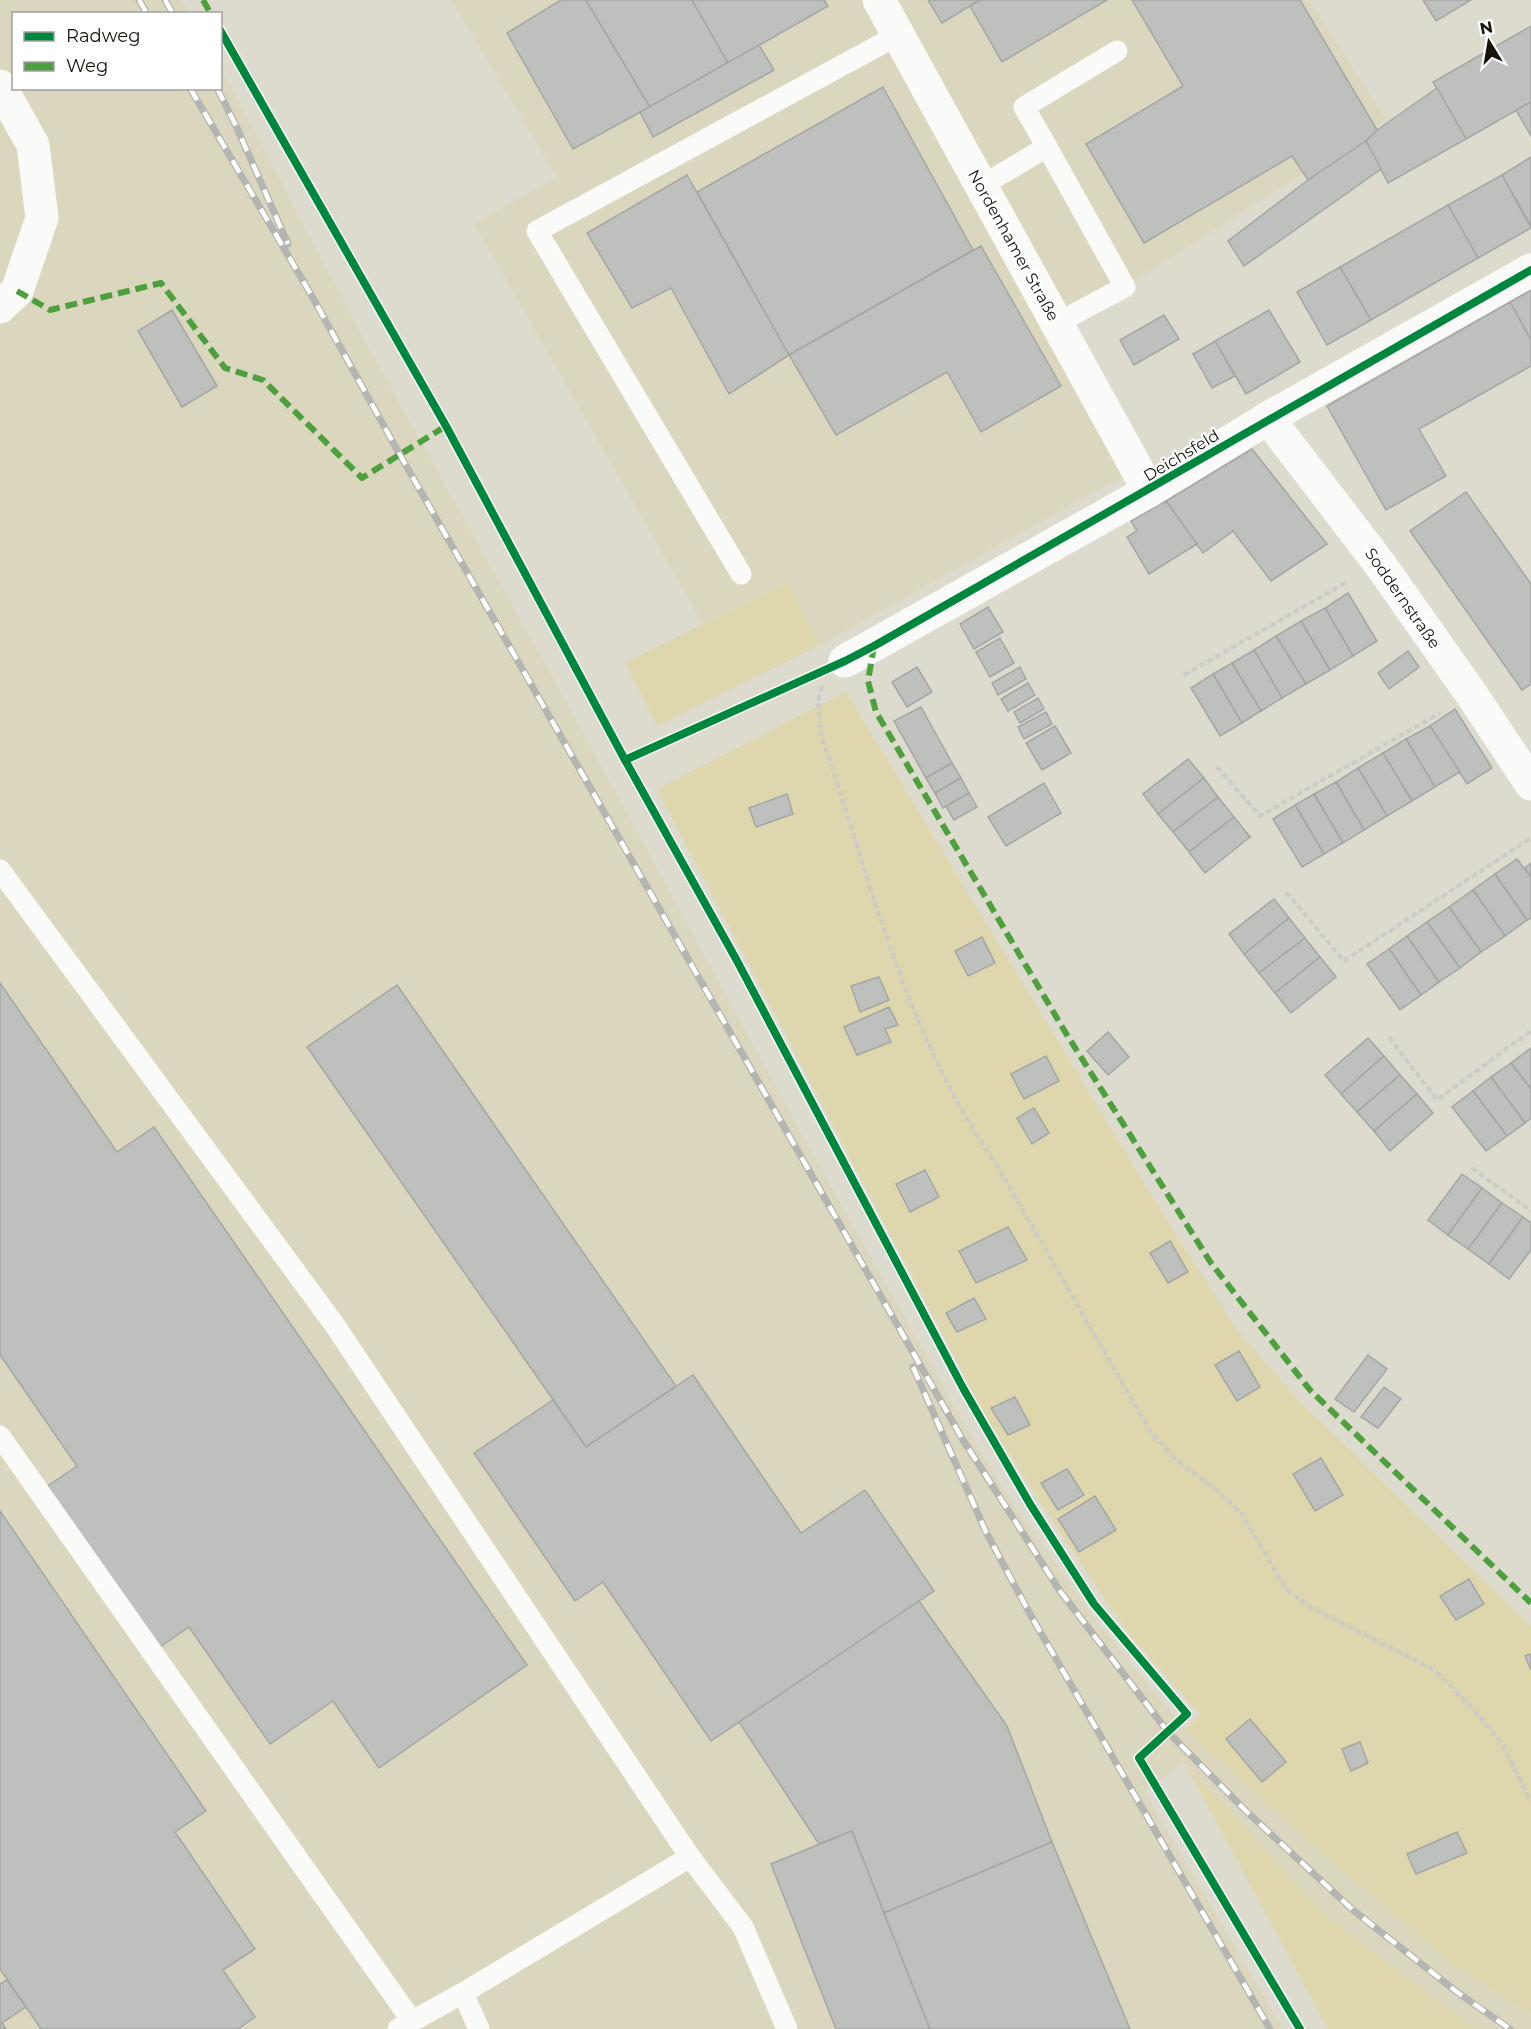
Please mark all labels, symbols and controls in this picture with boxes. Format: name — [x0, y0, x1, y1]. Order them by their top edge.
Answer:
legend — [12, 12, 222, 90]
north arrow — [1459, 12, 1519, 72]
text: N — [1478, 17, 1494, 38]
text: Radweg — [66, 25, 141, 47]
text: Weg — [66, 55, 108, 77]
street label: Nordenhamer Straße — [964, 166, 1063, 324]
street label: Deichsfeld — [1140, 425, 1222, 485]
street label: Soddernstraße — [1361, 544, 1444, 652]

